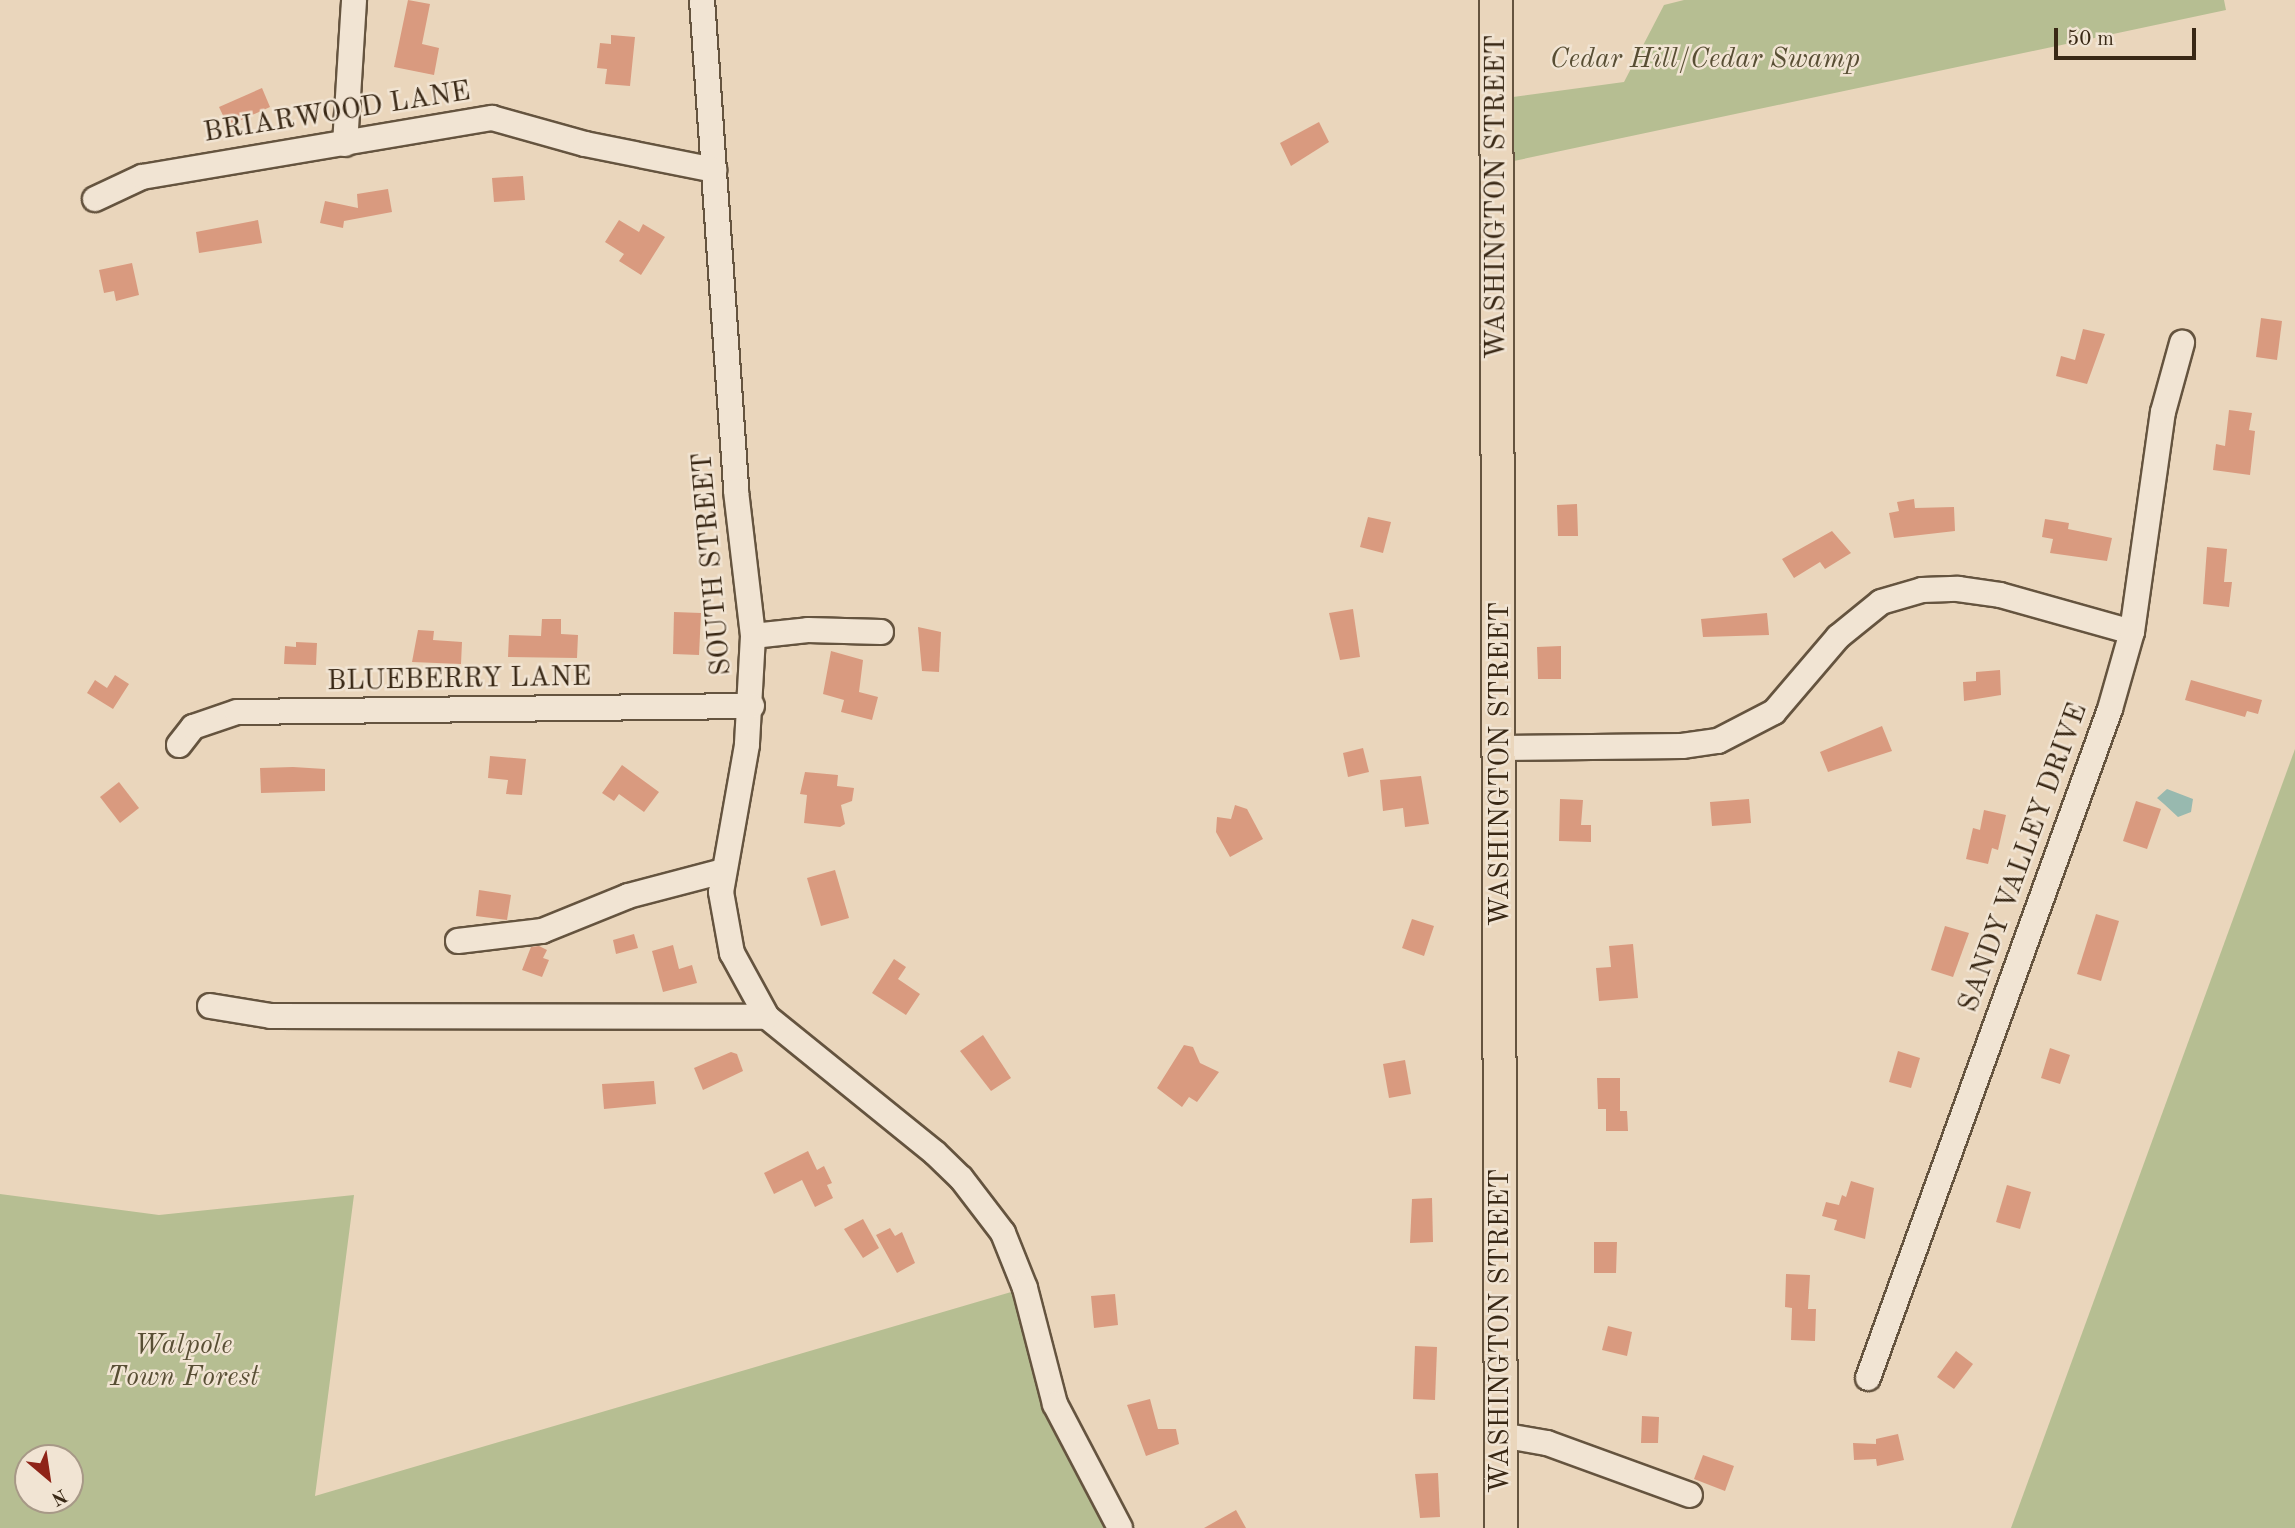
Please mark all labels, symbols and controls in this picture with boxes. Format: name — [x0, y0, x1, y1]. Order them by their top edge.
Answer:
scale bar — [2057, 14, 2199, 58]
text: 50 m — [2067, 29, 2114, 50]
street label: WASHINGTON STREET — [1480, 35, 1514, 359]
park label: Cedar Hill/Cedar Swamp — [1550, 43, 1860, 77]
street label: BRIARWOOD LANE — [201, 75, 473, 151]
street label: SOUTH STREET — [687, 451, 739, 677]
street label: WASHINGTON STREET — [1484, 602, 1518, 926]
street label: BLUEBERRY LANE — [327, 661, 591, 699]
street label: SANDY VALLEY DRIVE — [1952, 699, 2096, 1017]
street label: WASHINGTON STREET — [1484, 1169, 1518, 1493]
park label: Walpole Town Forest — [107, 1329, 259, 1395]
north arrow — [14, 1444, 84, 1514]
text: N — [47, 1484, 69, 1508]

